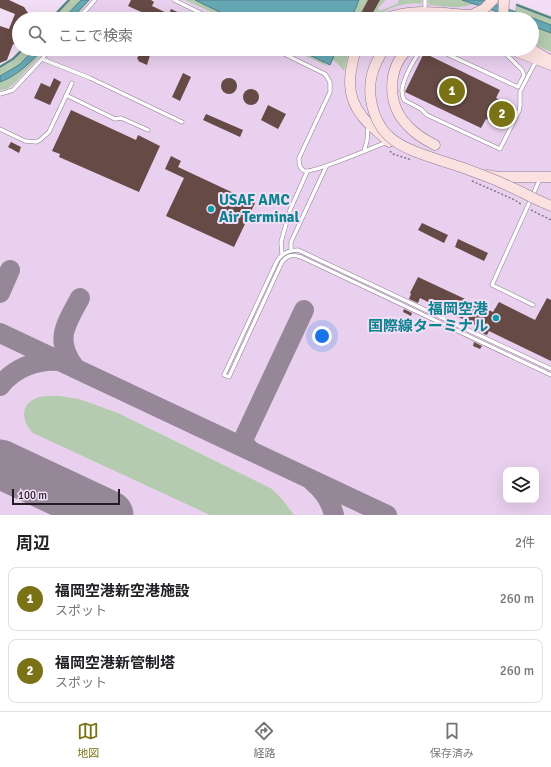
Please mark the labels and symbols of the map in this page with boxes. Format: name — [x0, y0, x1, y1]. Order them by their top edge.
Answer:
pin: 1 — [439, 76, 465, 106]
pin: 2 — [489, 99, 515, 129]
place label: USAF AMC Air Terminal — [219, 191, 300, 226]
marker: USAF AMC Air Terminal — [206, 204, 216, 214]
place label: 福岡空港 国際線ターミナル — [368, 300, 488, 335]
marker: 福岡空港 国際線ターミナル — [491, 313, 501, 323]
your location — [312, 326, 332, 346]
scale bar — [12, 487, 120, 506]

